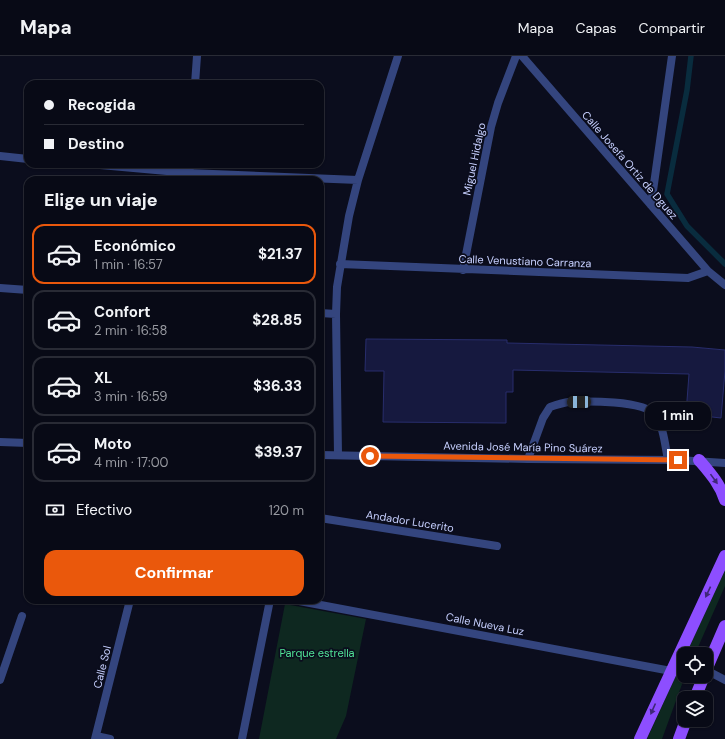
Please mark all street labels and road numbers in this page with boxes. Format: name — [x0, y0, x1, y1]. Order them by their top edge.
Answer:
street label: Calle Josefa Ortiz de Dguez — [579, 108, 681, 222]
street label: Miguel Hidalgo — [459, 121, 489, 197]
street label: Calle Venustiano Carranza — [458, 252, 592, 270]
street label: Avenida José María Pino Suárez — [443, 439, 603, 455]
street label: Andador Lucerito — [365, 507, 455, 535]
street label: Calle Nueva Luz — [445, 610, 525, 638]
street label: Calle Sol — [90, 644, 114, 690]

